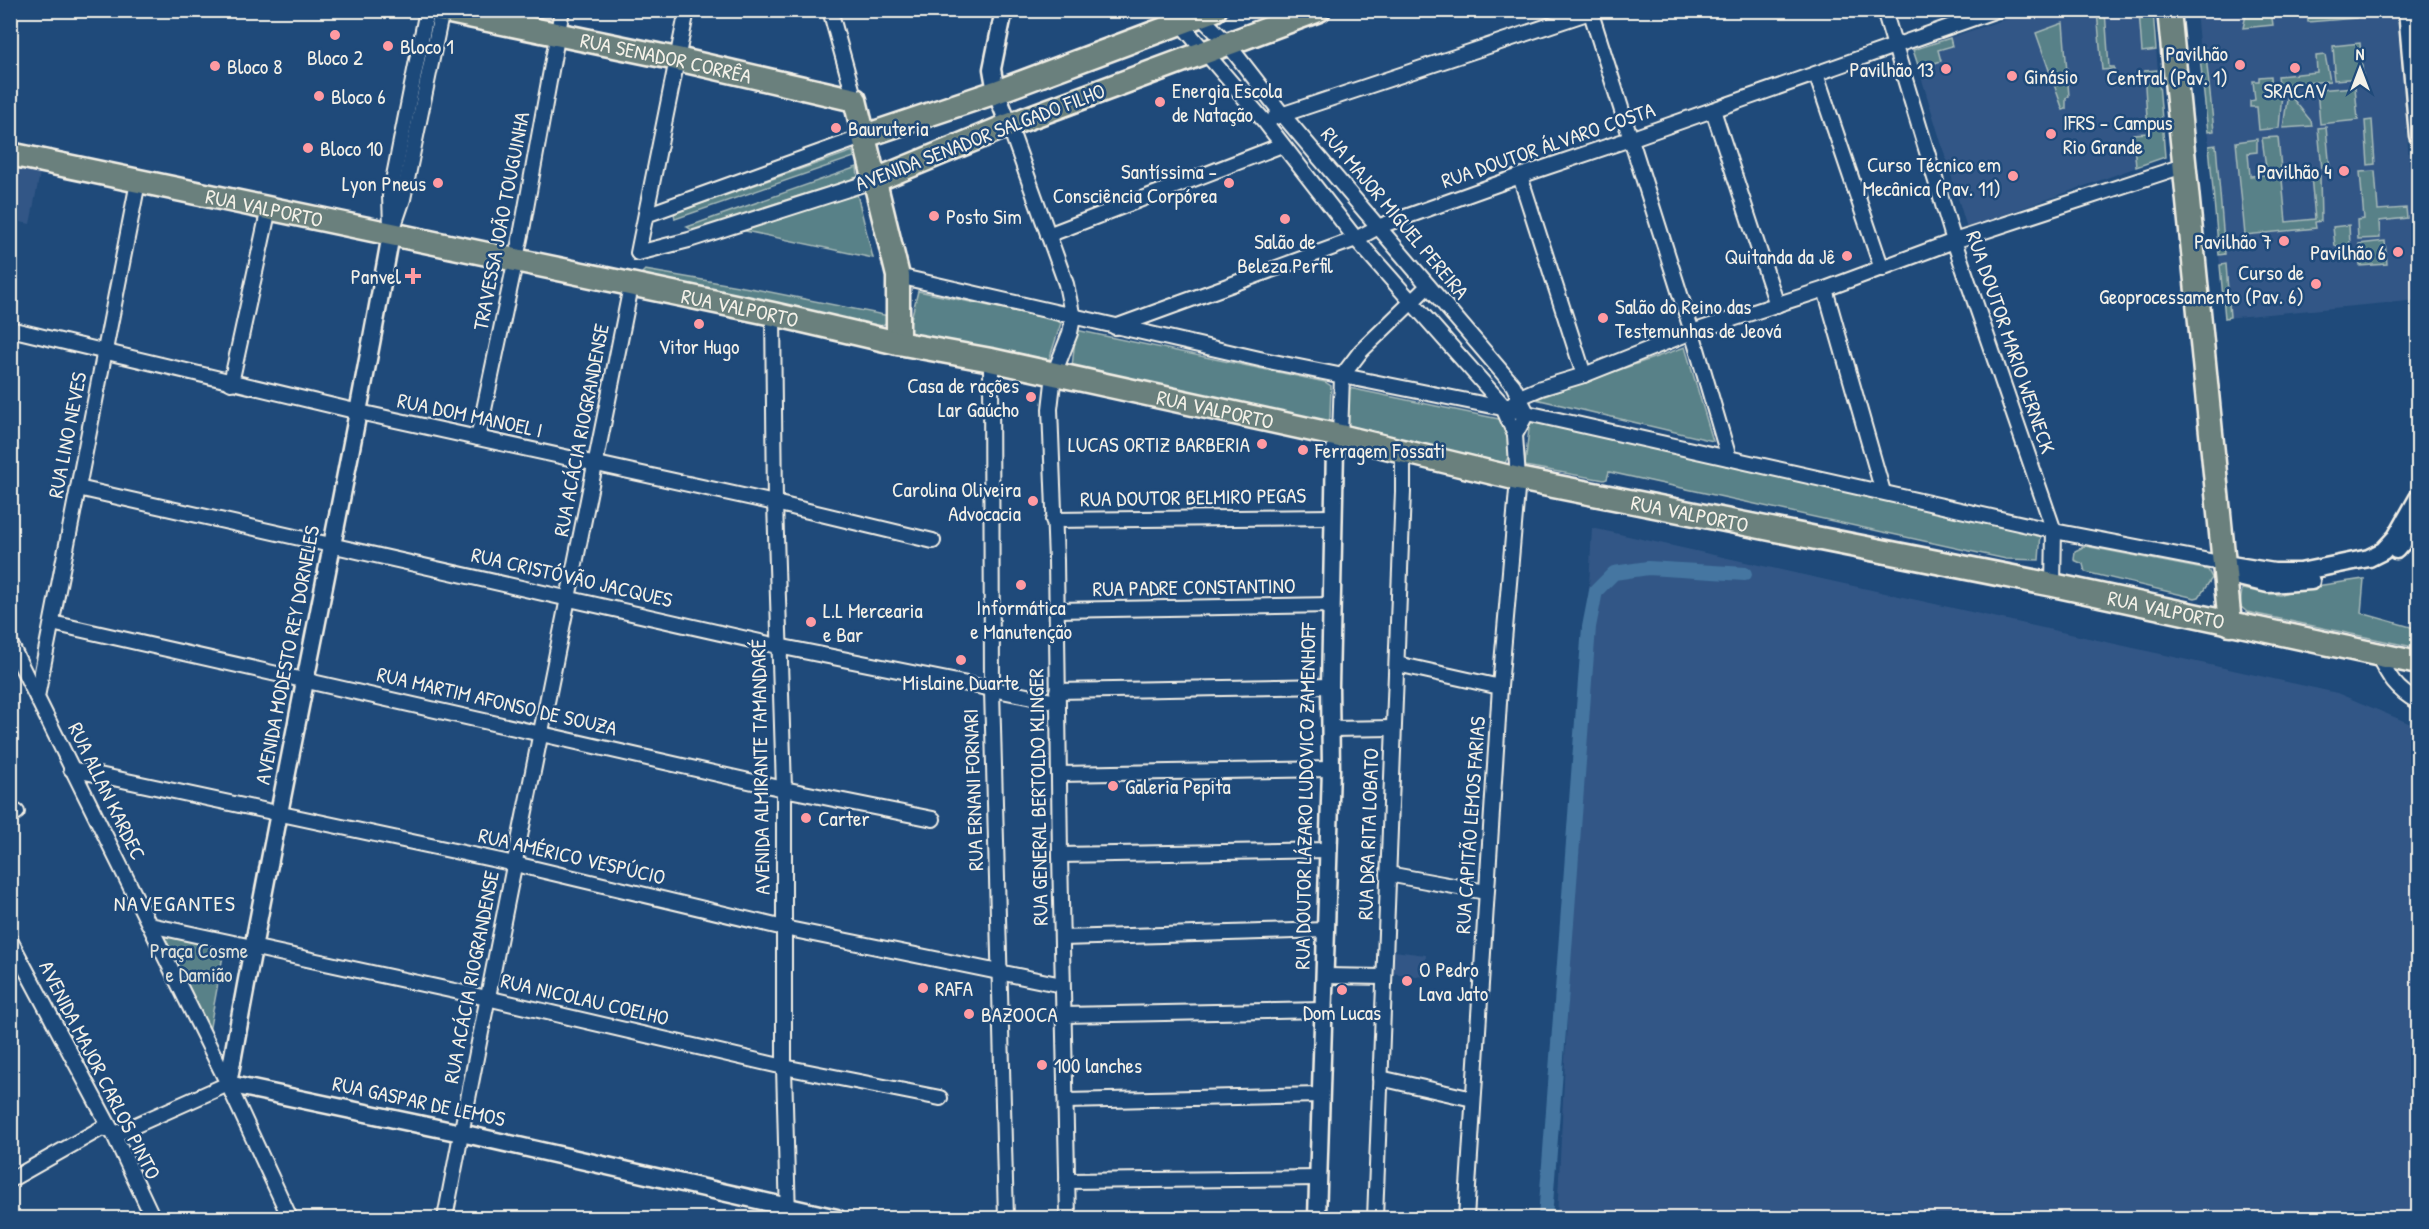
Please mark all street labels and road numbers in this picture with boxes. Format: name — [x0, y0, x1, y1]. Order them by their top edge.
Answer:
street label: RUA SENADOR CORRÊA — [578, 25, 755, 90]
street label: AVENIDA SENADOR SALGADO FILHO — [851, 76, 1109, 198]
street label: RUA DOUTOR ÁLVARO COSTA — [1437, 95, 1659, 195]
street label: TRAVESSA JOÃO TOUGUINHA — [466, 109, 536, 333]
street label: RUA MAJOR MIGUEL PEREIRA — [1314, 121, 1476, 305]
street label: RUA VALPORTO — [203, 181, 326, 234]
street label: RUA DOUTOR MARIO WERNECK — [1959, 227, 2063, 457]
street label: RUA VALPORTO — [679, 281, 801, 334]
street label: RUA ACÁCIA RIOGRANDENSE — [546, 321, 616, 539]
street label: RUA LINO NEVES — [41, 369, 93, 500]
street label: RUA VALPORTO — [1154, 382, 1276, 436]
street label: RUA DOM MANOEL I — [395, 385, 545, 445]
street label: RUA DOUTOR BELMIRO PEGAS — [1080, 481, 1306, 513]
street label: RUA VALPORTO — [1629, 487, 1751, 539]
street label: AVENIDA MODESTO REY DORNELES — [248, 523, 326, 787]
street label: RUA CRISTÓVÃO JACQUES — [469, 540, 676, 614]
street label: RUA PADRE CONSTANTINO — [1092, 571, 1296, 603]
street label: RUA VALPORTO — [2105, 583, 2227, 636]
street label: RUA DOUTOR LÁZARO LUDOVICO ZAMENHOFF — [1287, 621, 1323, 970]
street label: AVENIDA ALMIRANTE TAMANDARÉ — [743, 639, 777, 895]
street label: RUA MARTIM AFONSO DE SOUZA — [374, 659, 620, 743]
street label: RUA GENERAL BERTOLDO KLINGER — [1021, 668, 1055, 926]
street label: RUA ERNANI FORNARI — [956, 708, 990, 872]
street label: RUA CAPITÃO LEMOS FARIAS — [1448, 715, 1492, 935]
street label: RUA ALLAN KARDEC — [61, 717, 153, 865]
street label: RUA DRA RITA LOBATO — [1351, 748, 1385, 920]
street label: RUA AMÉRICO VESPÚCIO — [476, 820, 668, 892]
street label: RUA ACÁCIA RIOGRANDENSE — [436, 868, 506, 1086]
street label: AVENIDA MAJOR CARLOS PINTO — [32, 956, 168, 1184]
street label: RUA NICOLAU COELHO — [498, 966, 672, 1032]
street label: RUA GASPAR DE LEMOS — [330, 1069, 508, 1134]

